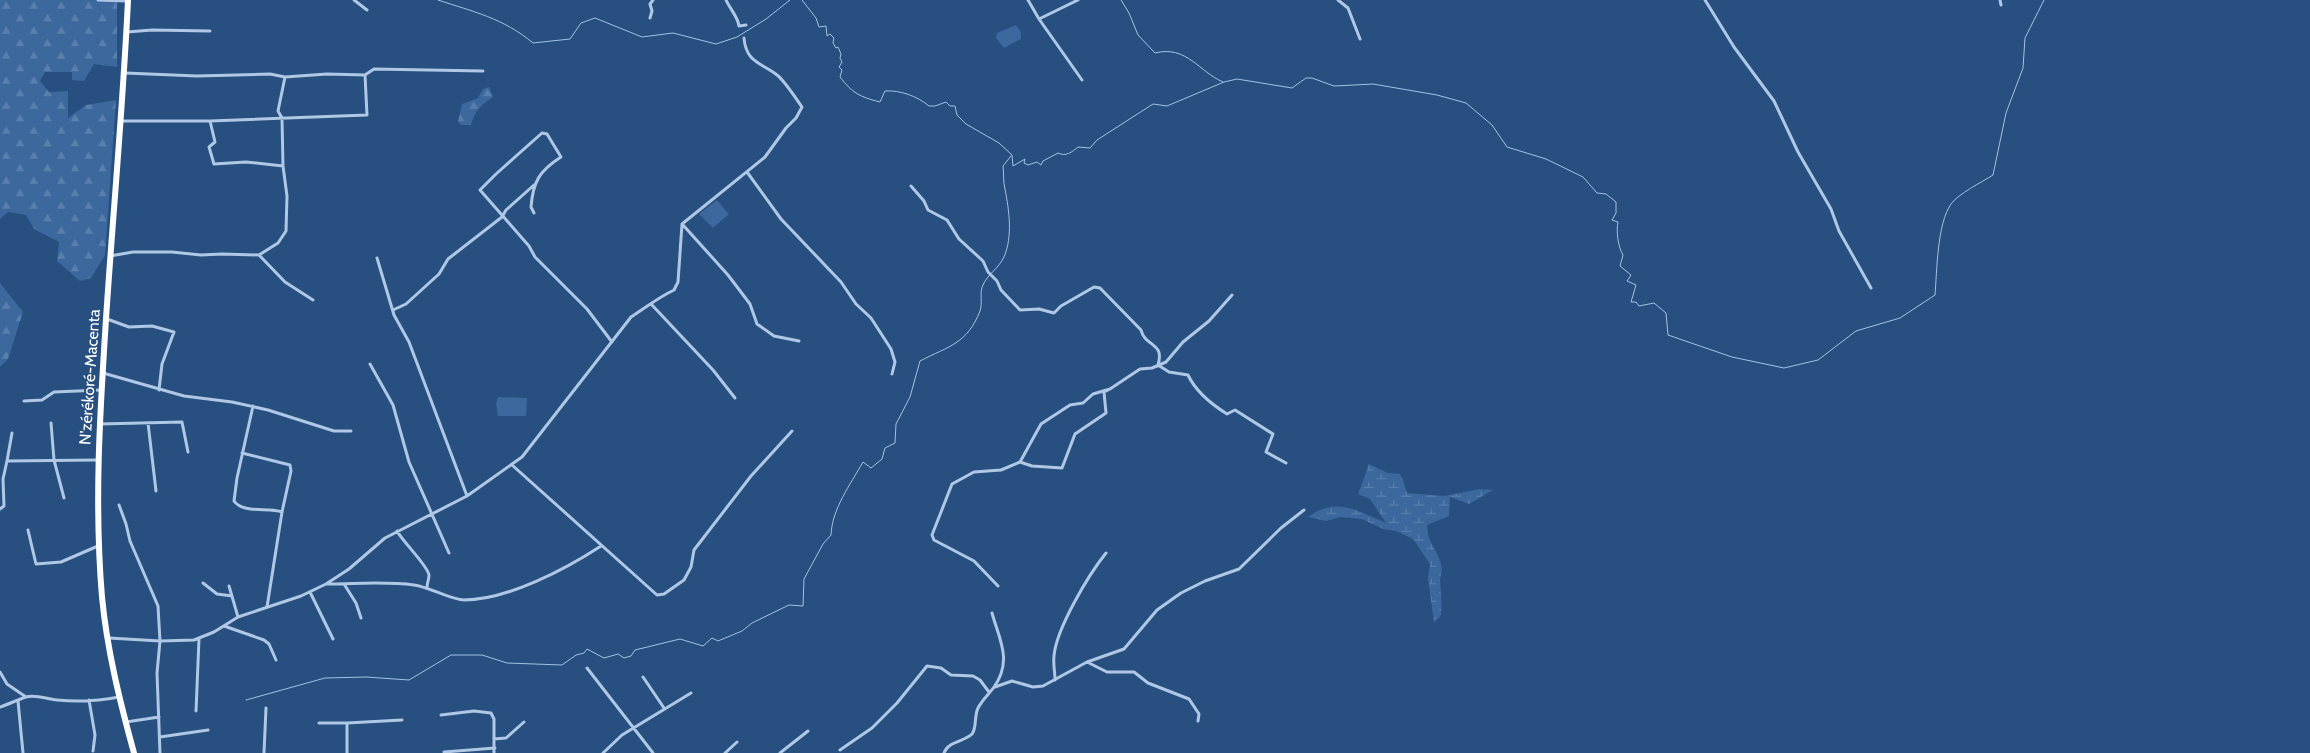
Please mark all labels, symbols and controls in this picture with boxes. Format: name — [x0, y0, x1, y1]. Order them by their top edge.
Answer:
street label: N'zérékoré-Macenta — [75, 308, 104, 445]

